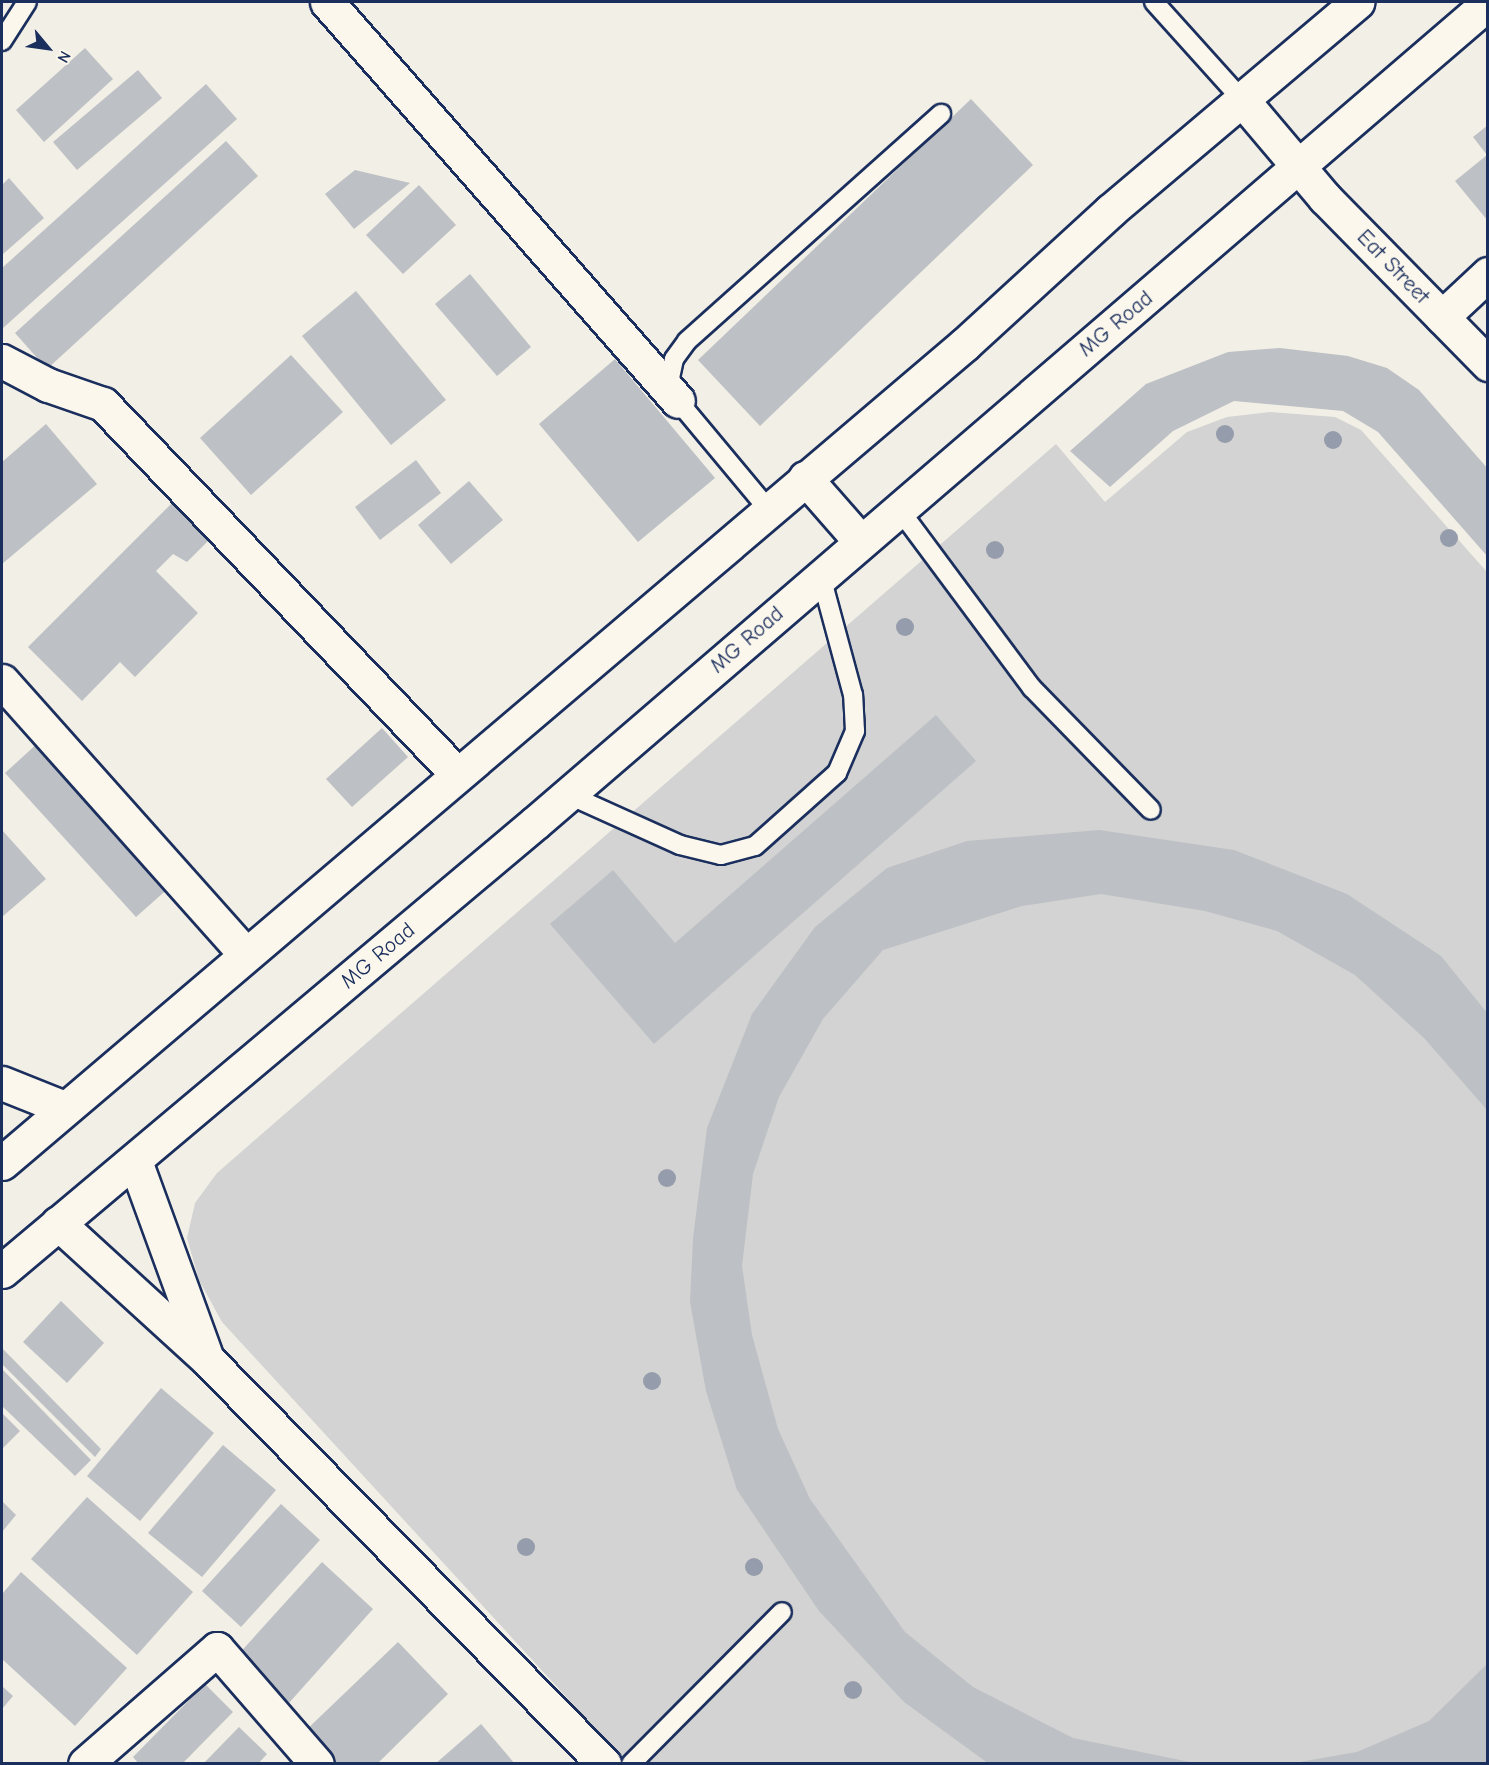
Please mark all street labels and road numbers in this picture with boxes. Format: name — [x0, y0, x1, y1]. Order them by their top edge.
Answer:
street label: Eat Street — [1351, 224, 1435, 310]
street label: MG Road — [1073, 285, 1159, 363]
street label: MG Road — [705, 601, 789, 679]
street label: MG Road — [335, 917, 421, 995]

